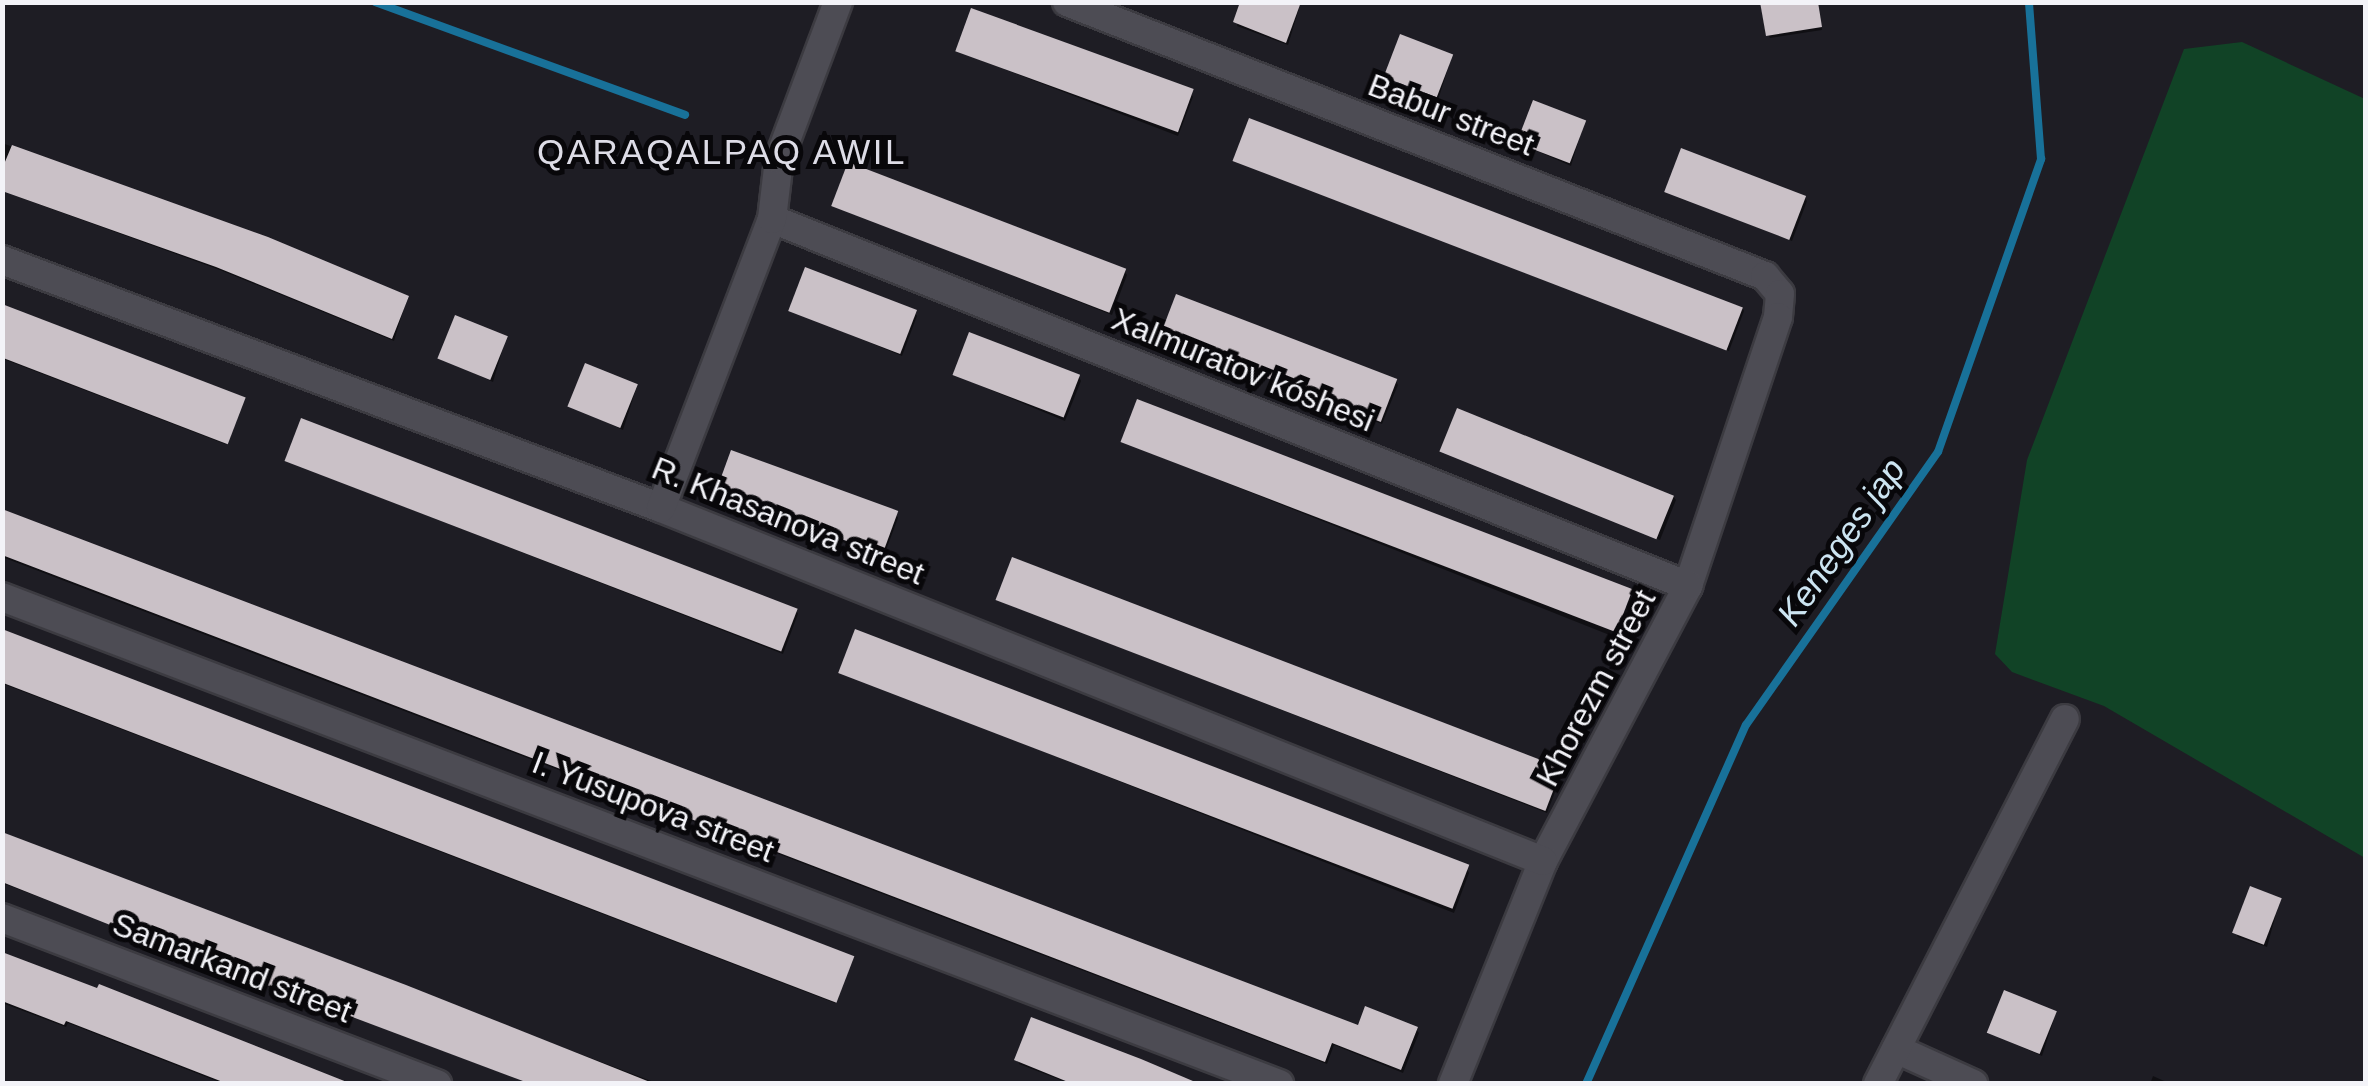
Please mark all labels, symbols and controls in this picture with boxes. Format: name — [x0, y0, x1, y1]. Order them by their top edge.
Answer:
street label: Babur street — [1363, 66, 1539, 164]
district label: QARAQALPAQ AWIL — [536, 131, 908, 173]
street label: Xalmuratov kóshesi — [1106, 300, 1380, 440]
street label: R. Khasanova street — [646, 449, 930, 593]
water label: Keneges jap — [1768, 450, 1914, 634]
street label: Khorezm street — [1528, 583, 1664, 793]
street label: I. Yusupova street — [527, 743, 779, 871]
street label: Samarkand street — [107, 905, 357, 1031]

